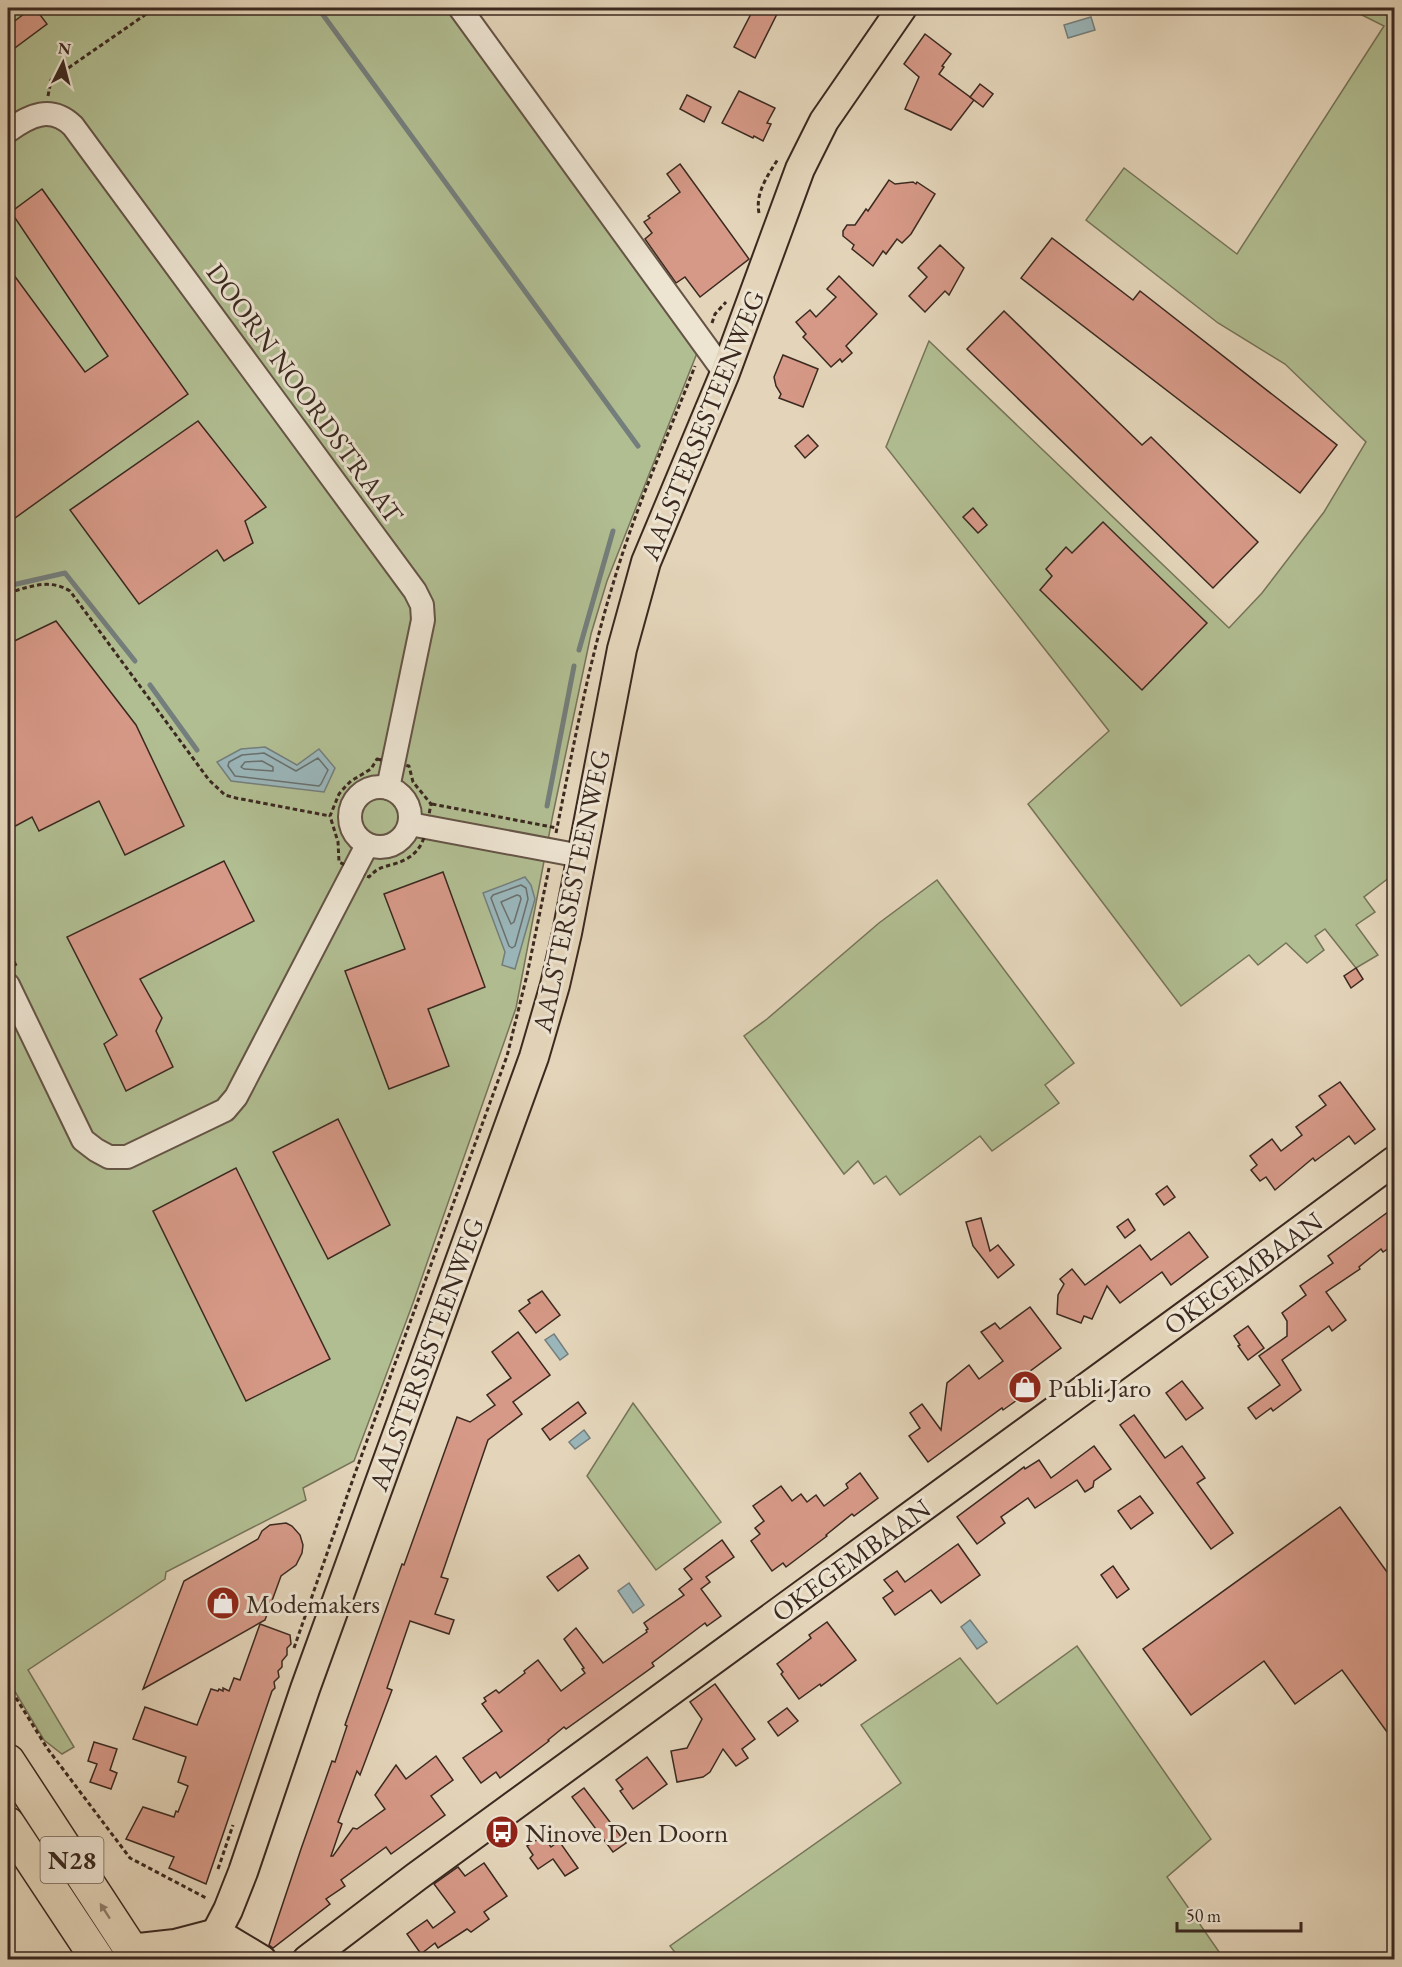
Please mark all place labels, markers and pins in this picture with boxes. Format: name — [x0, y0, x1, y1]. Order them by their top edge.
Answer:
shop icon: Publi Jaro — [1007, 1369, 1043, 1405]
place label: Publi Jaro — [1048, 1370, 1151, 1405]
shop icon: Modemakers — [205, 1585, 241, 1621]
place label: Modemakers — [246, 1586, 380, 1621]
bus stop icon: Ninove Den Doorn — [484, 1814, 520, 1850]
place label: Ninove Den Doorn — [525, 1815, 728, 1850]

